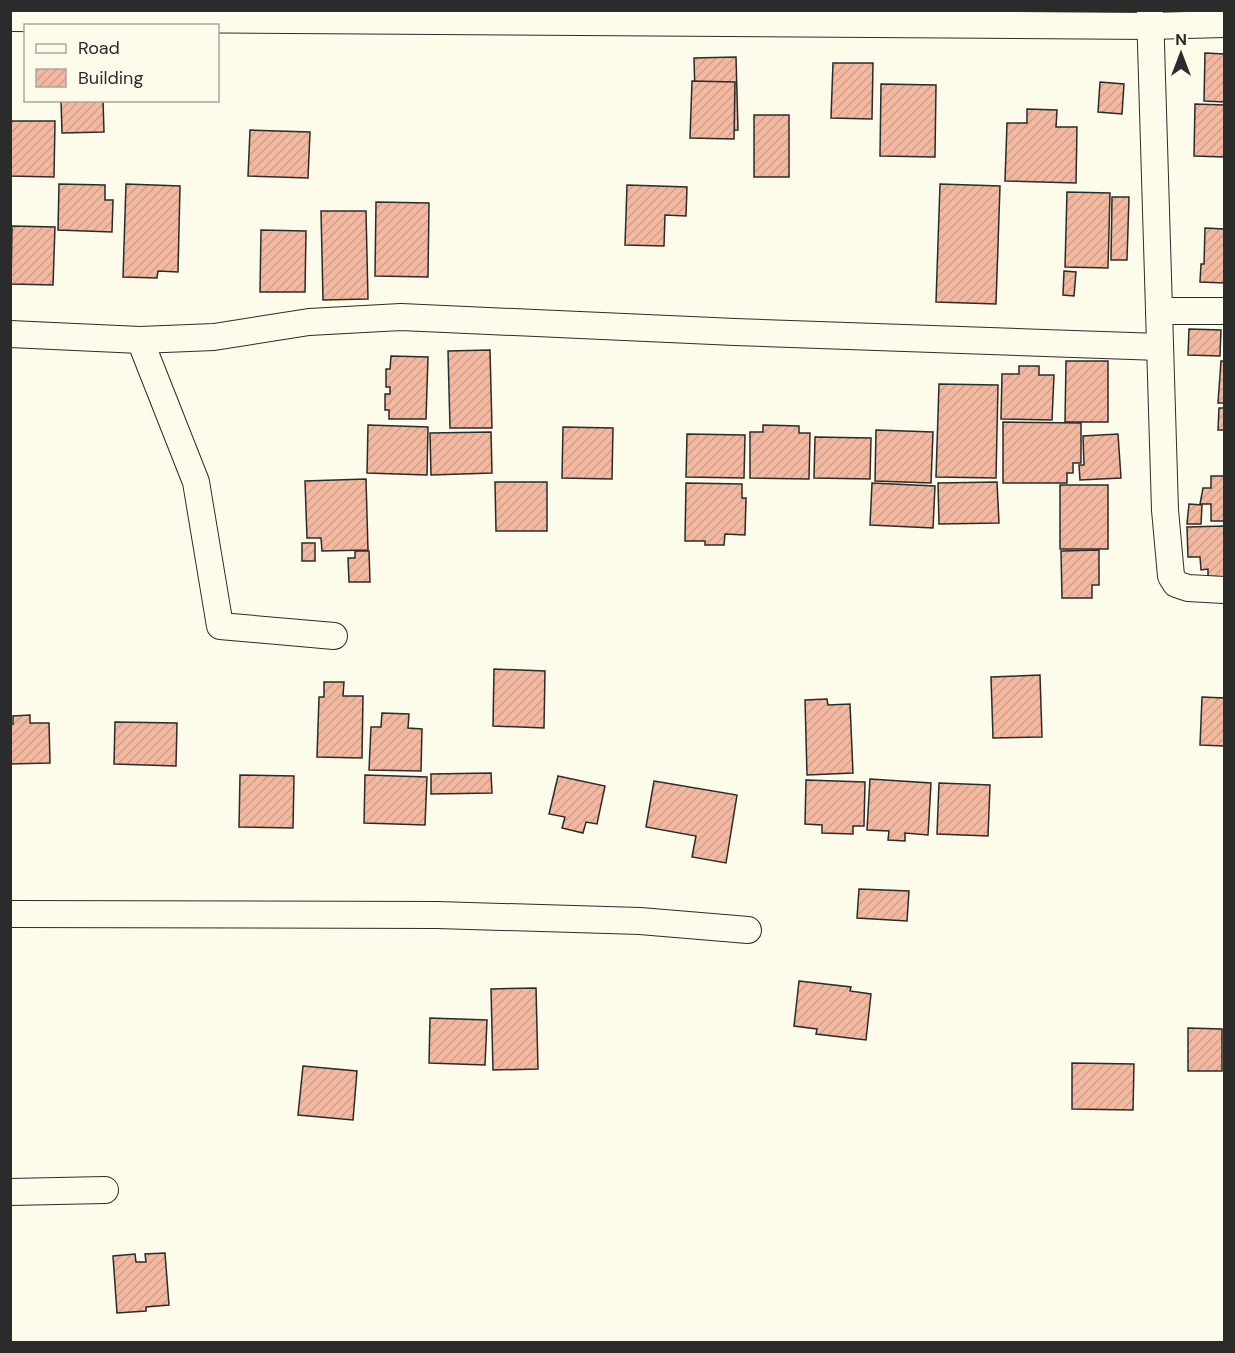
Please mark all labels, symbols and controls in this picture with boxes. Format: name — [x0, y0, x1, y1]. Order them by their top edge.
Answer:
legend — [24, 24, 219, 102]
north arrow — [1151, 24, 1211, 84]
text: N — [1175, 29, 1187, 50]
text: Road — [78, 36, 120, 60]
text: Building — [78, 66, 143, 90]

